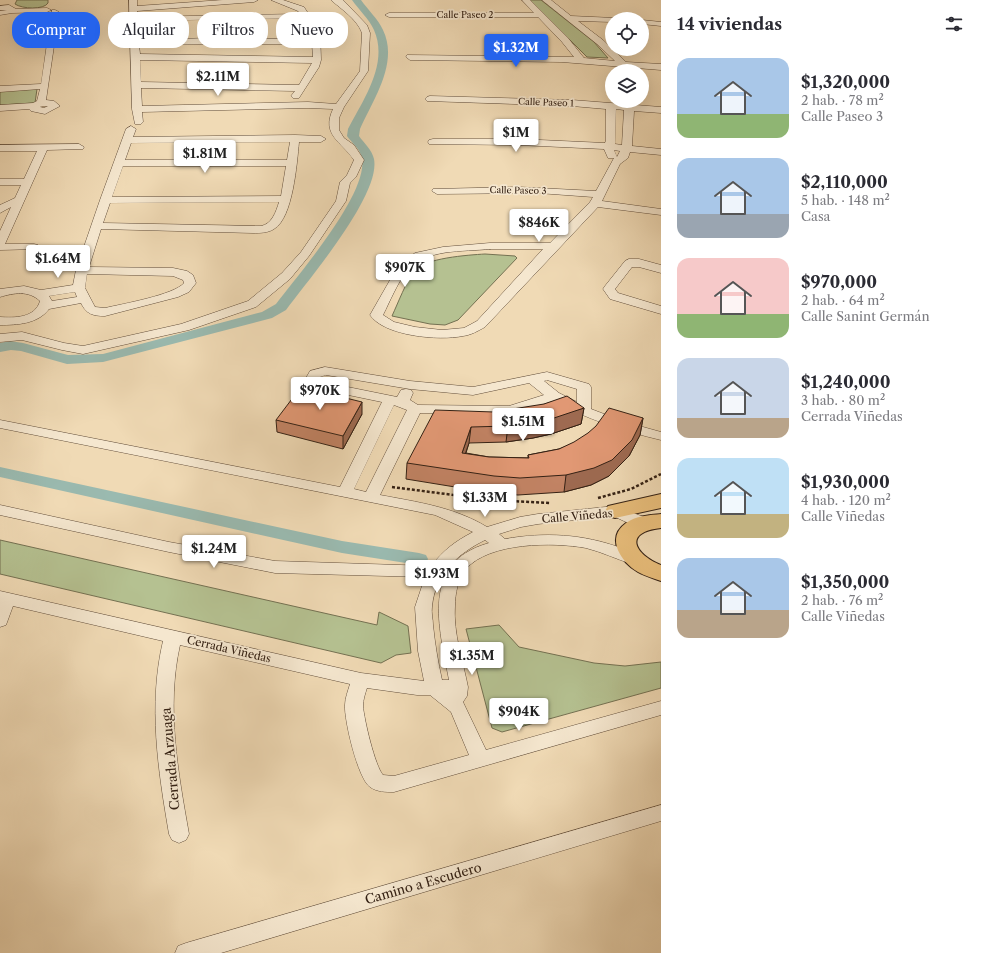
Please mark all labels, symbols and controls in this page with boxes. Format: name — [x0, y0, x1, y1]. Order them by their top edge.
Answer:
street label: Calle Paseo 2 — [436, 9, 494, 20]
chip: Comprar — [12, 12, 100, 48]
chip: Alquilar — [108, 12, 189, 48]
chip: Filtros — [197, 12, 268, 48]
chip: Nuevo — [276, 12, 348, 48]
map controls — [605, 12, 649, 108]
button: locate — [605, 12, 649, 56]
icon: filters — [943, 13, 965, 35]
text: 14 viviendas — [677, 14, 782, 34]
pin: $1.32M — [483, 34, 549, 68]
text: $1.32M — [493, 39, 539, 55]
pin: $2.11M — [185, 63, 251, 97]
button: layers — [605, 64, 649, 108]
text: $2.11M — [196, 68, 240, 84]
text: $1,320,000 — [801, 72, 890, 92]
icon: home — [709, 74, 757, 122]
text: 2 hab. · 78 m² — [801, 92, 884, 108]
street label: Calle Paseo 1 — [518, 96, 574, 108]
text: Calle Paseo 3 — [801, 108, 883, 124]
pin: $1M — [497, 119, 535, 153]
text: $1M — [503, 124, 529, 140]
pin: $1.81M — [172, 140, 238, 174]
text: $1.81M — [183, 145, 227, 161]
text: $2,110,000 — [801, 172, 888, 192]
icon: home — [709, 174, 757, 222]
street label: Calle Paseo 3 — [489, 184, 547, 196]
text: 5 hab. · 148 m² — [801, 192, 890, 208]
text: Casa — [801, 208, 830, 224]
pin: $846K — [511, 209, 567, 243]
text: $846K — [518, 214, 560, 230]
pin: $1.64M — [25, 245, 91, 279]
text: $1.64M — [35, 250, 81, 266]
pin: $907K — [377, 254, 433, 288]
text: $907K — [385, 259, 425, 275]
text: $970,000 — [801, 272, 877, 292]
icon: home — [709, 274, 757, 322]
text: 2 hab. · 64 m² — [801, 292, 885, 308]
text: Calle Sanint Germán — [801, 308, 930, 324]
text: $1,240,000 — [801, 372, 891, 392]
icon: home — [709, 374, 757, 422]
pin: $970K — [292, 377, 348, 411]
text: $970K — [300, 382, 340, 398]
text: 3 hab. · 80 m² — [801, 392, 885, 408]
pin: $1.51M — [490, 408, 556, 442]
text: Cerrada Viñedas — [801, 408, 903, 424]
text: $1.51M — [501, 413, 545, 429]
text: $1,930,000 — [801, 472, 890, 492]
icon: home — [709, 474, 757, 522]
pin: $1.33M — [452, 484, 518, 518]
text: $1.33M — [462, 489, 508, 505]
text: 4 hab. · 120 m² — [801, 492, 891, 508]
street label: Calle Viñedas — [541, 506, 613, 526]
text: Calle Viñedas — [801, 508, 885, 524]
pin: $1.24M — [181, 535, 247, 569]
text: $1.24M — [191, 540, 237, 556]
pin: $1.93M — [404, 560, 470, 594]
text: $1.93M — [414, 565, 460, 581]
text: $1,350,000 — [801, 572, 889, 592]
icon: home — [709, 574, 757, 622]
text: 2 hab. · 76 m² — [801, 592, 883, 608]
text: Calle Viñedas — [801, 608, 885, 624]
street label: Cerrada Viñedas — [186, 633, 273, 666]
pin: $1.35M — [439, 642, 505, 676]
text: $1.35M — [449, 647, 495, 663]
pin: $904K — [491, 698, 547, 732]
text: $904K — [498, 703, 540, 719]
street label: Cerrada Arzuaga — [158, 707, 182, 811]
street label: Camino a Escudero — [363, 859, 483, 907]

